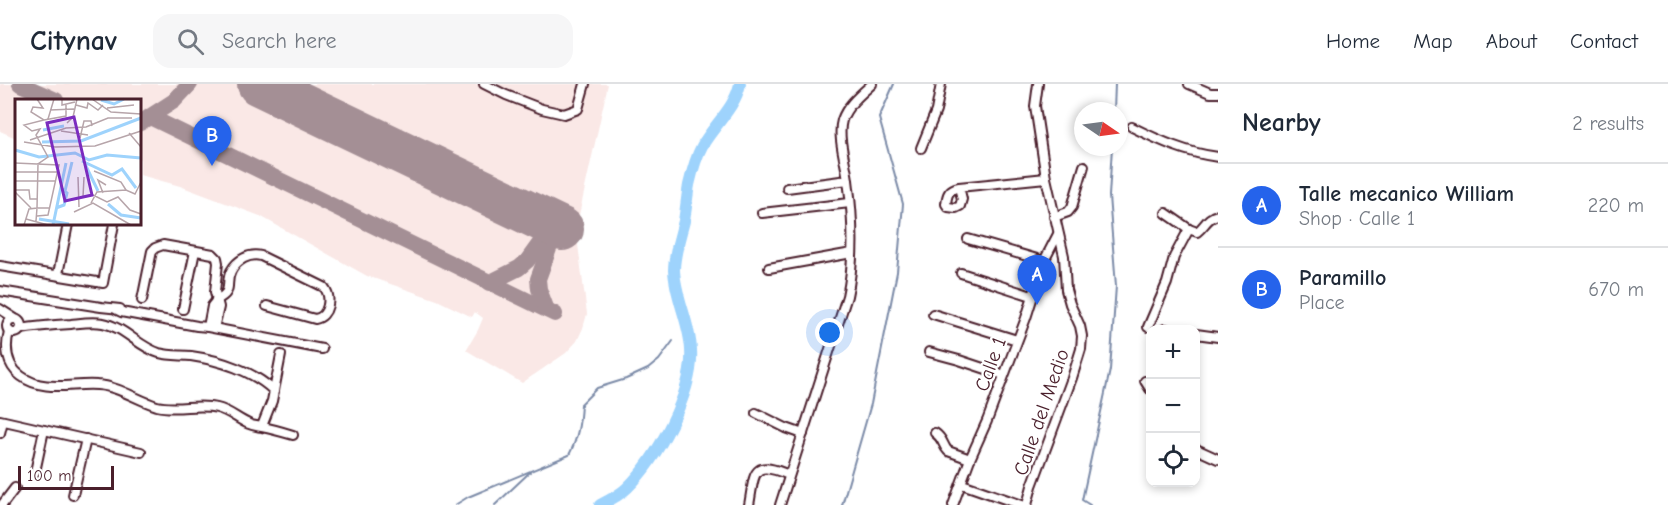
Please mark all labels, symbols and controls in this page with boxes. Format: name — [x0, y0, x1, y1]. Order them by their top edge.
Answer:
search box — [153, 14, 573, 68]
text: Citynav — [30, 25, 117, 57]
icon: search — [174, 25, 207, 58]
text: Search here — [222, 28, 336, 54]
text: Home — [1326, 29, 1380, 53]
text: Map — [1413, 29, 1453, 53]
text: About — [1486, 29, 1537, 53]
text: Contact — [1570, 29, 1638, 53]
inset map — [15, 99, 141, 225]
north arrow — [1074, 102, 1128, 156]
text: Nearby — [1242, 108, 1321, 138]
text: 2 results — [1572, 112, 1644, 135]
pin: B — [192, 116, 232, 166]
text: Talle mecanico William — [1299, 181, 1514, 207]
text: A — [1256, 194, 1267, 217]
text: 220 m — [1588, 194, 1644, 217]
text: Shop · Calle 1 — [1299, 207, 1415, 230]
pin: A — [1018, 256, 1056, 305]
text: Paramillo — [1299, 265, 1386, 291]
text: B — [1255, 278, 1268, 301]
text: 670 m — [1588, 278, 1644, 301]
text: Place — [1299, 291, 1345, 314]
your location — [815, 318, 844, 347]
map controls — [1146, 325, 1200, 487]
button: + — [1146, 325, 1200, 379]
street label: Calle 1 — [970, 334, 1011, 394]
street label: Calle del Medio — [1009, 346, 1074, 478]
button: − — [1146, 379, 1200, 433]
button: locate — [1146, 433, 1200, 487]
scale bar — [18, 463, 114, 490]
text: 100 m — [27, 467, 71, 485]

